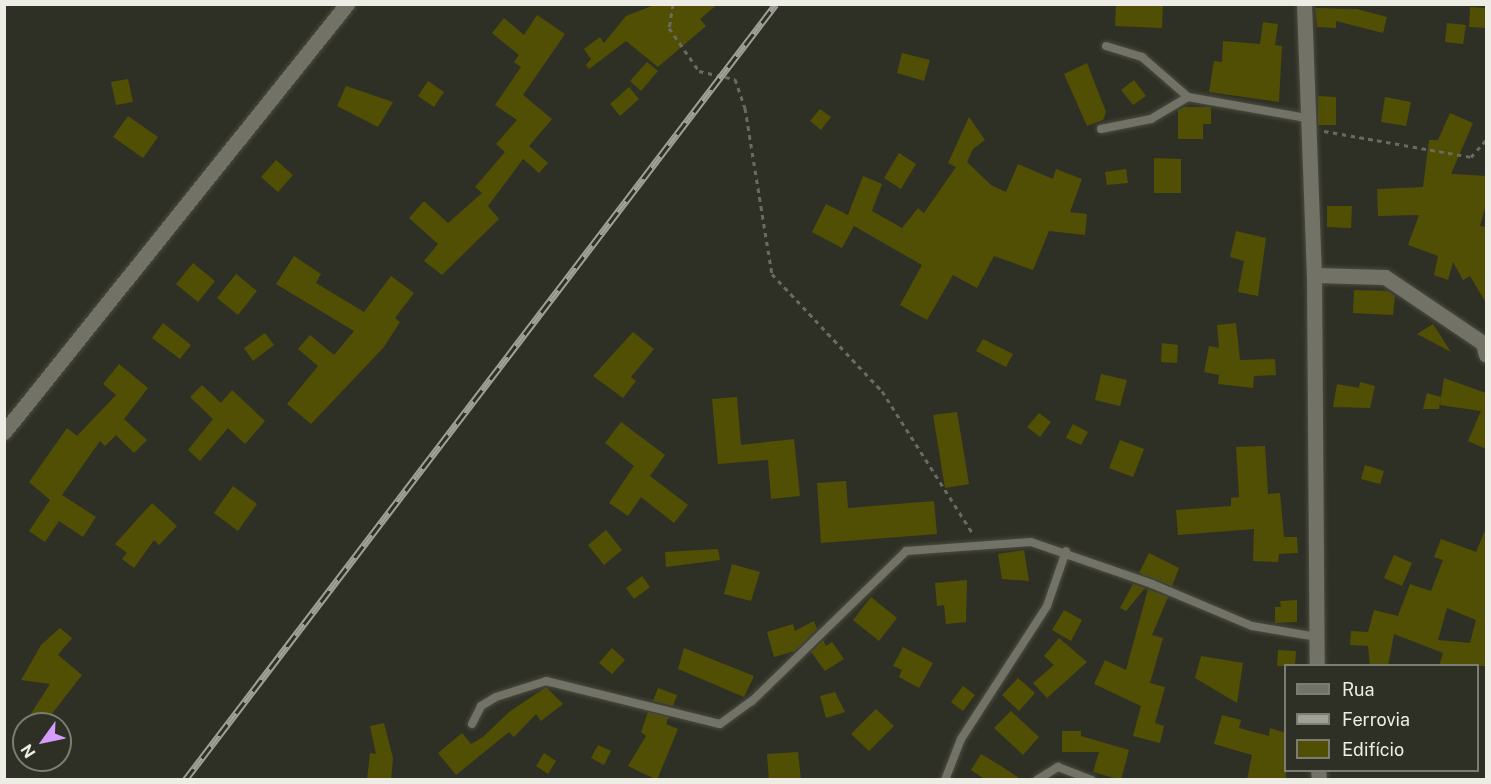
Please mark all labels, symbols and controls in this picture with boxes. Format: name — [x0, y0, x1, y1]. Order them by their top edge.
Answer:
legend — [1284, 664, 1479, 772]
text: Rua — [1342, 679, 1374, 700]
text: Ferrovia — [1342, 709, 1410, 730]
north arrow — [12, 712, 72, 772]
text: Edifício — [1342, 739, 1404, 760]
text: N — [17, 741, 40, 761]

